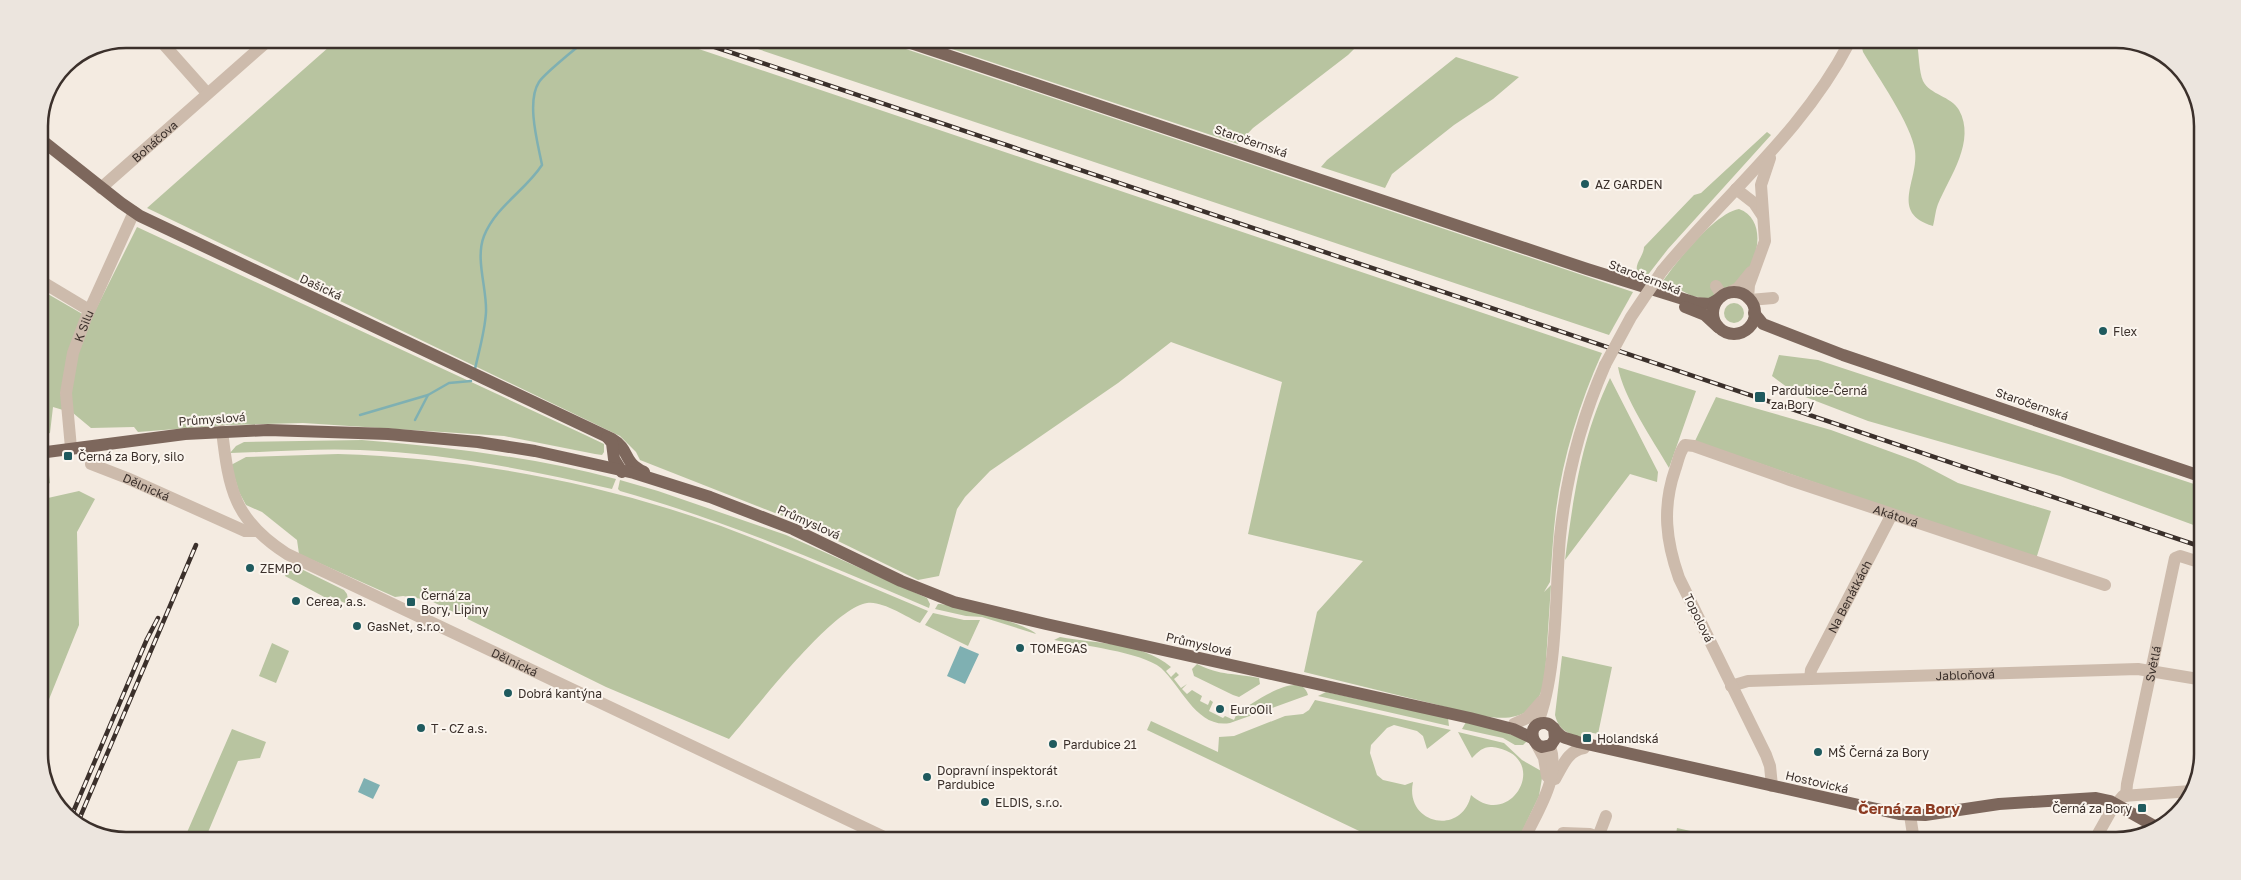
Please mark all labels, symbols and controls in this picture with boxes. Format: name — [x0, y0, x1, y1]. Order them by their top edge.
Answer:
street label: Boháčova — [128, 117, 180, 165]
street label: Staročernská — [1213, 122, 1289, 160]
place label: AZ GARDEN — [1595, 177, 1663, 192]
marker: AZ GARDEN — [1579, 178, 1591, 190]
street label: Staročernská — [1607, 256, 1683, 298]
street label: Dašická — [298, 271, 344, 303]
street label: K Silu — [70, 307, 96, 344]
place label: Flex — [2113, 324, 2138, 339]
marker: Flex — [2097, 325, 2109, 337]
place label: Pardubice-Černá za Bory — [1771, 383, 1867, 412]
street label: Staročernská — [1994, 385, 2070, 423]
marker: Pardubice-Černá za Bory — [1753, 390, 1767, 404]
street label: Průmyslová — [178, 409, 246, 429]
place label: Černá za Bory, silo — [78, 449, 184, 464]
marker: Černá za Bory, silo — [62, 450, 74, 462]
street label: Dělnická — [121, 470, 172, 504]
street label: Akátová — [1872, 501, 1920, 530]
street label: Průmyslová — [775, 502, 843, 542]
street label: Na Benátkách — [1824, 557, 1874, 635]
place label: ZEMPO — [260, 561, 302, 576]
marker: ZEMPO — [244, 562, 256, 574]
place label: Černá za Bory, Lipiny — [421, 588, 489, 617]
street label: Topolová — [1681, 591, 1717, 645]
place label: Cerea, a.s. — [306, 594, 366, 609]
marker: Cerea, a.s. — [290, 595, 302, 607]
marker: Černá za Bory, Lipiny — [405, 596, 417, 608]
place label: GasNet, s.r.o. — [367, 619, 444, 634]
marker: GasNet, s.r.o. — [351, 620, 363, 632]
street label: Průmyslová — [1165, 629, 1233, 659]
place label: TOMEGAS — [1030, 641, 1088, 656]
marker: TOMEGAS — [1014, 642, 1026, 654]
street label: Světlá — [2141, 644, 2164, 683]
street label: Dělnická — [489, 645, 541, 679]
street label: Jabloňová — [1935, 666, 1995, 683]
place label: Dobrá kantýna — [518, 686, 602, 701]
marker: Dobrá kantýna — [502, 687, 514, 699]
place label: EuroOil — [1230, 702, 1272, 717]
marker: EuroOil — [1214, 703, 1226, 715]
place label: T - CZ a.s. — [431, 721, 488, 736]
marker: T - CZ a.s. — [415, 722, 427, 734]
place label: Holandská — [1597, 731, 1659, 746]
marker: Holandská — [1581, 732, 1593, 744]
place label: Pardubice 21 — [1063, 737, 1137, 752]
marker: Pardubice 21 — [1047, 738, 1059, 750]
place label: MŠ Černá za Bory — [1828, 745, 1929, 760]
marker: MŠ Černá za Bory — [1812, 746, 1824, 758]
place label: Dopravní inspektorát Pardubice — [937, 763, 1058, 792]
street label: Hostovická — [1784, 767, 1850, 797]
marker: Dopravní inspektorát Pardubice — [921, 771, 933, 783]
place label: ELDIS, s.r.o. — [995, 795, 1063, 810]
marker: ELDIS, s.r.o. — [979, 796, 991, 808]
district label: Černá za Bory — [1858, 799, 1960, 817]
place label: Černá za Bory — [2052, 801, 2132, 816]
marker: Černá za Bory — [2136, 802, 2148, 814]

